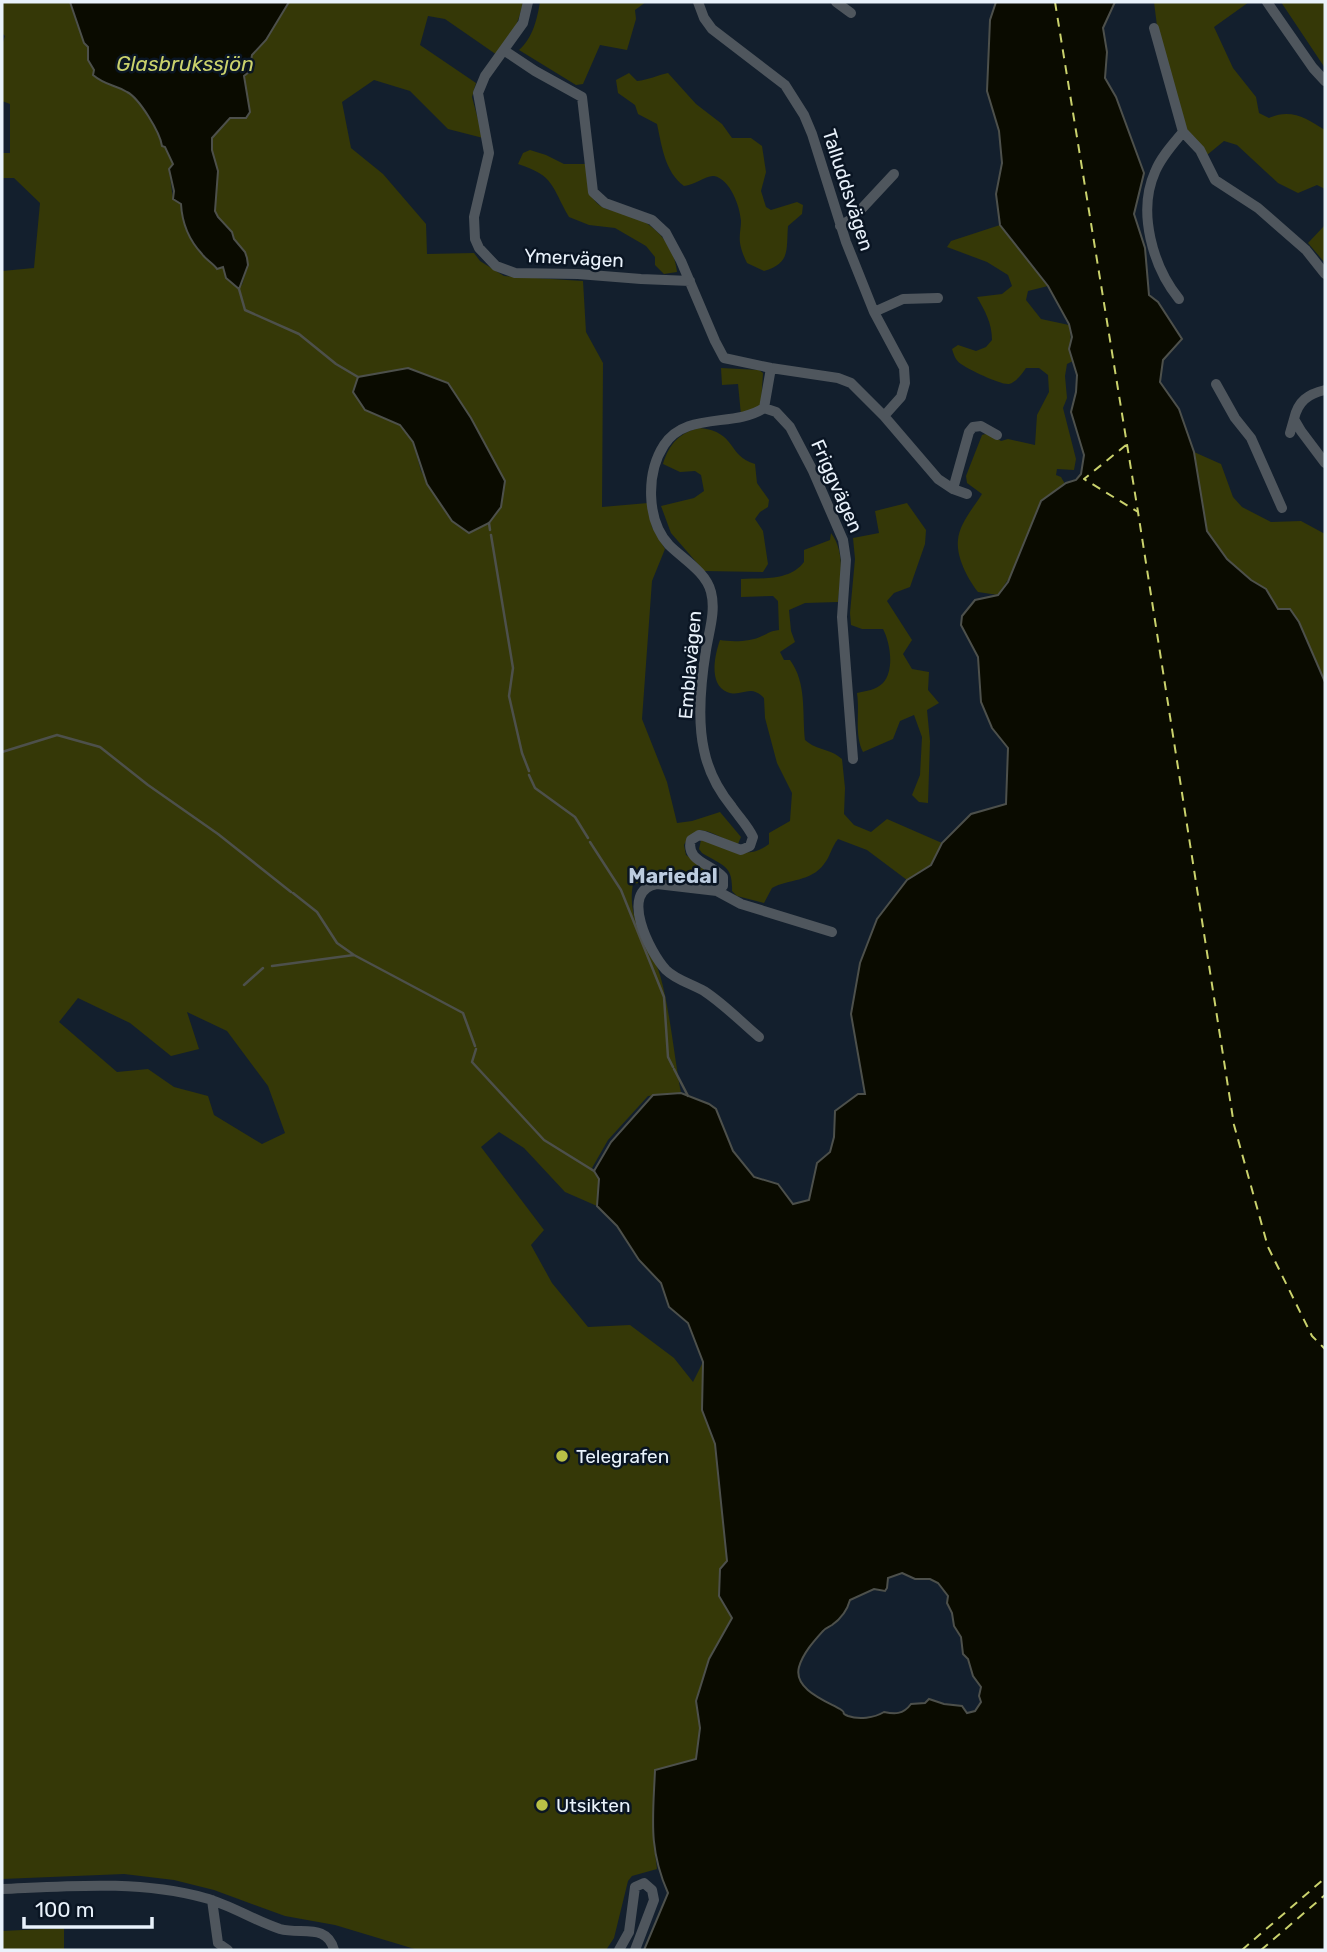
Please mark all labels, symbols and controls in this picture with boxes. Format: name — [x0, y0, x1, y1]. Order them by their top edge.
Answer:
water label: Glasbrukssjön — [116, 51, 254, 76]
street label: Talluddsvägen — [818, 126, 878, 254]
street label: Ymervägen — [524, 244, 624, 272]
street label: Friggvägen — [806, 436, 868, 536]
street label: Emblavägen — [674, 610, 706, 720]
district label: Mariedal — [628, 863, 718, 888]
place label: Telegrafen — [576, 1445, 669, 1468]
marker: Telegrafen — [554, 1448, 570, 1464]
place label: Utsikten — [556, 1794, 630, 1817]
marker: Utsikten — [534, 1797, 550, 1813]
scale bar — [24, 1885, 152, 1929]
text: 100 m — [35, 1897, 94, 1922]

